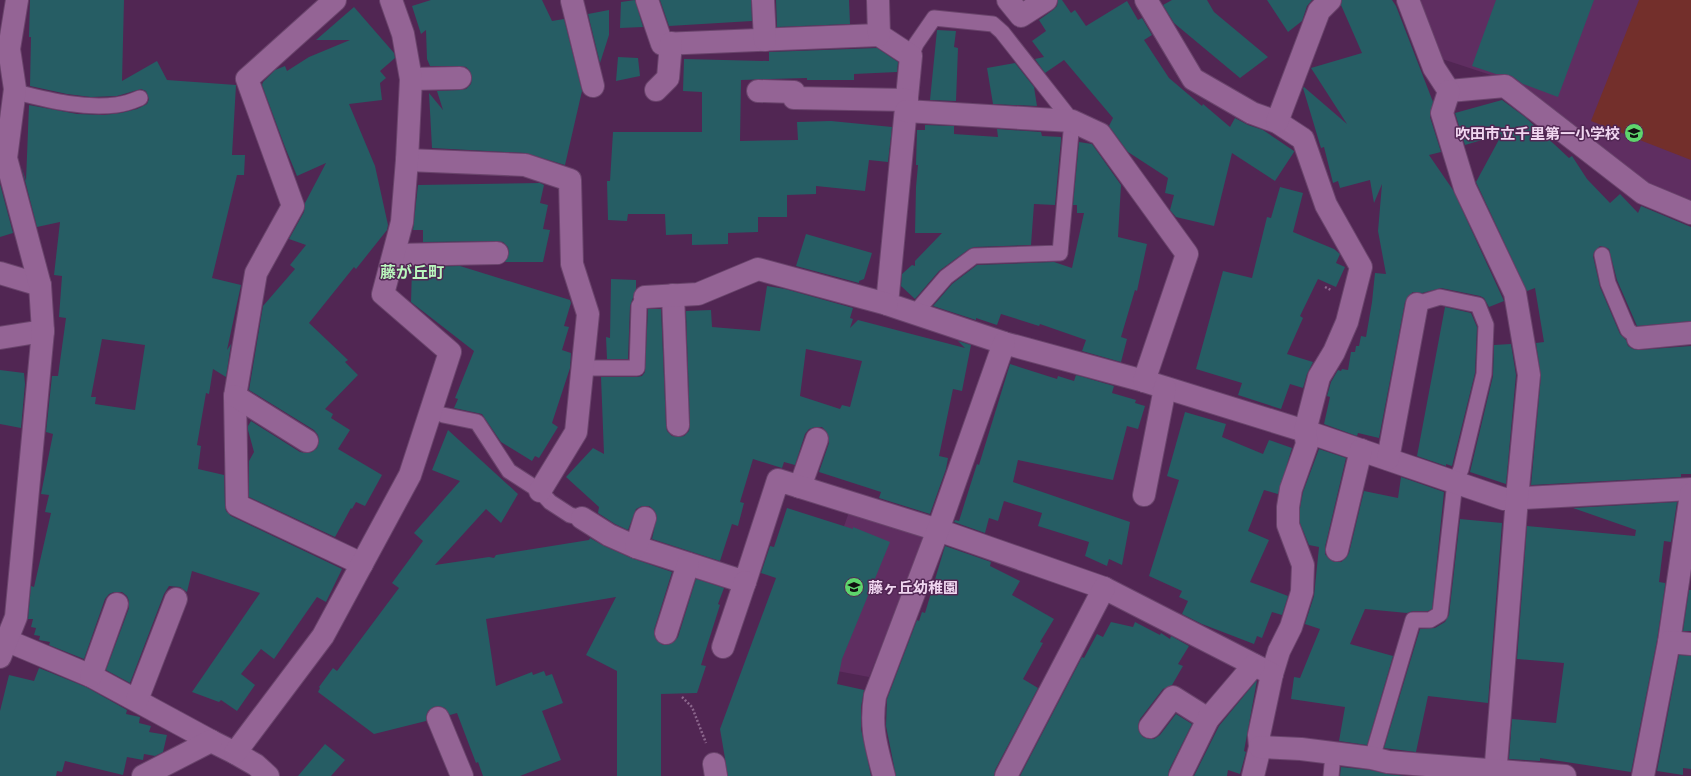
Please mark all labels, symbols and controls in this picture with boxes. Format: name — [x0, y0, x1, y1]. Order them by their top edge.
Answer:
school or university icon: 吹田市立千里第一小学校 — [1623, 122, 1645, 144]
place label: 吹田市立千里第一小学校 — [1455, 124, 1620, 143]
district label: 藤が丘町 — [380, 262, 444, 282]
school or university icon: 藤ヶ丘幼稚園 — [843, 576, 865, 598]
place label: 藤ヶ丘幼稚園 — [868, 578, 958, 597]

